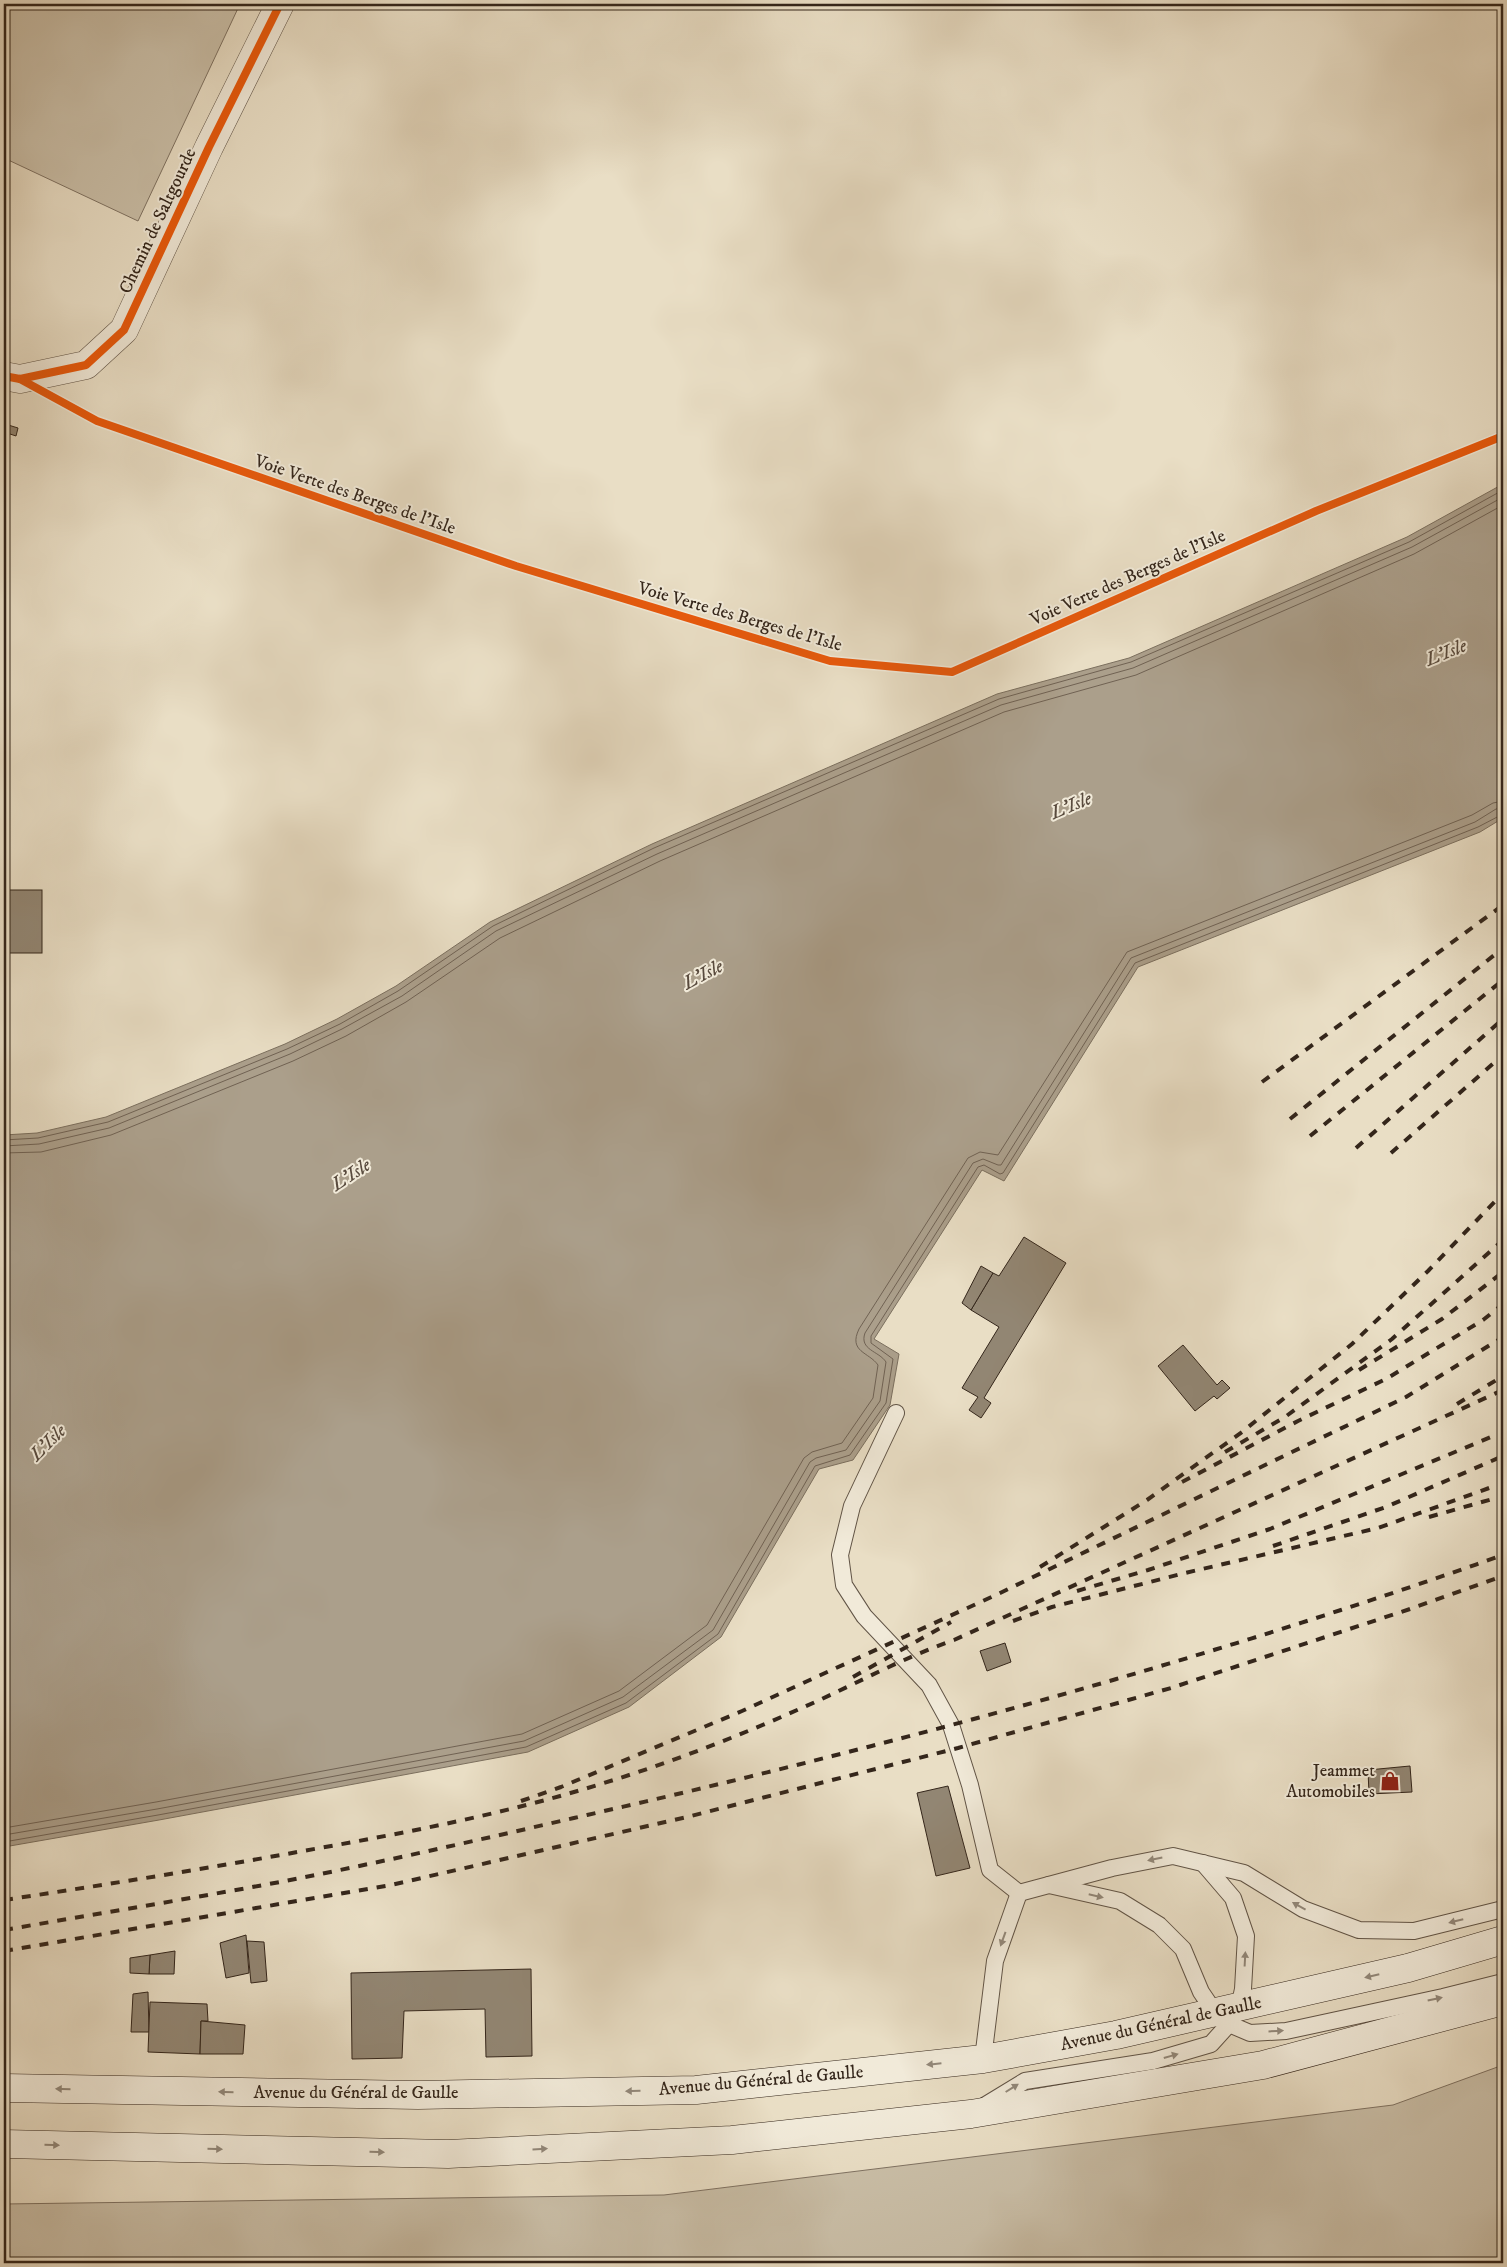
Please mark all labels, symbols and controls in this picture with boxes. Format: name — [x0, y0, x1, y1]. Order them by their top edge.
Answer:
street label: Chemin de Saltgourde — [115, 145, 201, 297]
street label: Voie Verte des Berges de l'Isle — [251, 450, 458, 540]
street label: Voie Verte des Berges de l'Isle — [1026, 525, 1229, 631]
street label: Voie Verte des Berges de l'Isle — [634, 577, 845, 657]
water label: L'Isle — [1421, 634, 1470, 672]
water label: L'Isle — [1046, 787, 1095, 825]
water label: L'Isle — [678, 955, 728, 996]
water label: L'Isle — [326, 1154, 375, 1197]
water label: L'Isle — [24, 1420, 71, 1467]
place label: Jeammet Automobiles — [1286, 1760, 1375, 1803]
shop icon: Jeammet Automobiles — [1379, 1770, 1401, 1792]
one-way arrow — [1147, 1856, 1163, 1864]
one-way arrow — [1089, 1892, 1104, 1900]
one-way arrow — [1293, 1902, 1306, 1911]
one-way arrow — [1448, 1917, 1463, 1925]
one-way arrow — [999, 1932, 1007, 1947]
one-way arrow — [1241, 1951, 1249, 1967]
one-way arrow — [1364, 1972, 1379, 1980]
street label: Avenue du Général de Gaulle — [1058, 1992, 1264, 2056]
one-way arrow — [1428, 1995, 1443, 2003]
one-way arrow — [1268, 2027, 1284, 2035]
one-way arrow — [1163, 2051, 1178, 2059]
one-way arrow — [926, 2060, 942, 2068]
street label: Avenue du Général de Gaulle — [658, 2061, 864, 2101]
street label: Avenue du Général de Gaulle — [253, 2082, 459, 2104]
one-way arrow — [1006, 2084, 1019, 2093]
one-way arrow — [55, 2085, 71, 2093]
one-way arrow — [625, 2087, 641, 2095]
one-way arrow — [218, 2088, 234, 2096]
one-way arrow — [45, 2141, 61, 2149]
one-way arrow — [207, 2145, 223, 2153]
one-way arrow — [532, 2145, 548, 2153]
one-way arrow — [370, 2148, 386, 2156]

